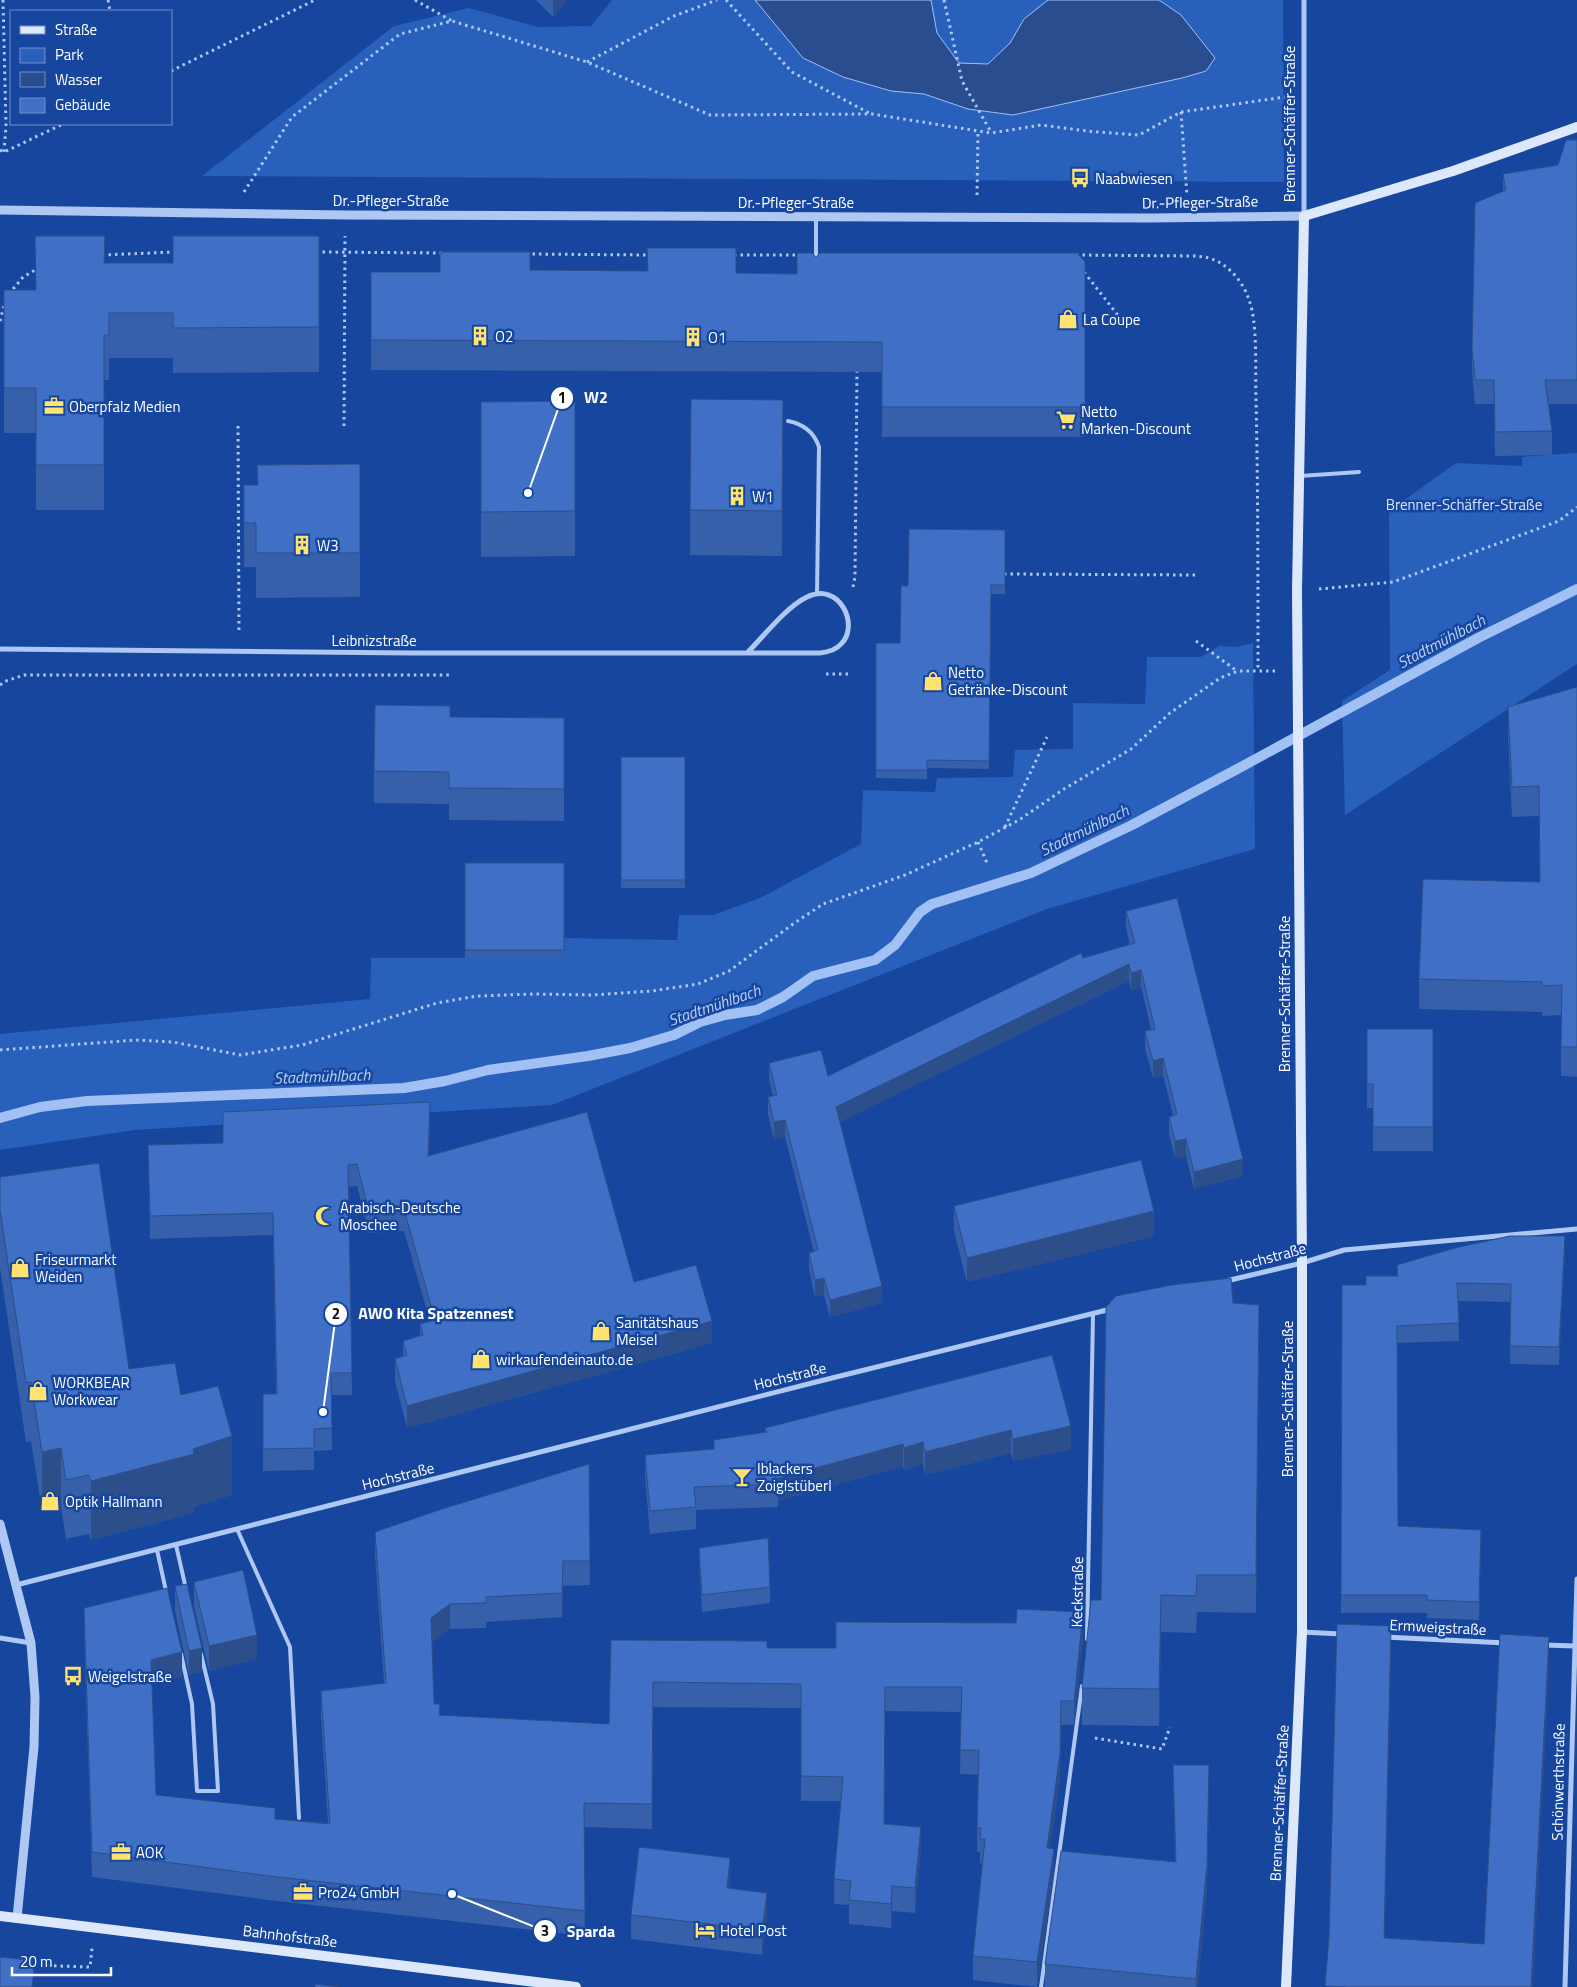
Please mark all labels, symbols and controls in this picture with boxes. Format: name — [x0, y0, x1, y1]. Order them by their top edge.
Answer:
legend — [10, 10, 172, 125]
text: Straße — [55, 18, 97, 41]
text: Park — [55, 43, 84, 66]
street label: Brenner-Schäffer-Straße — [1278, 46, 1301, 202]
text: Wasser — [55, 68, 102, 91]
text: Gebäude — [55, 93, 111, 116]
bus stop icon: Naabwiesen — [1069, 167, 1091, 189]
place label: Naabwiesen — [1095, 167, 1173, 190]
street label: Dr.-Pfleger-Straße — [333, 189, 449, 212]
street label: Dr.-Pfleger-Straße — [1142, 189, 1258, 215]
street label: Dr.-Pfleger-Straße — [738, 191, 854, 214]
shop icon: La Coupe — [1057, 308, 1079, 330]
place label: La Coupe — [1083, 308, 1140, 331]
building icon: O2 — [469, 325, 491, 347]
place label: O2 — [495, 325, 513, 348]
building icon: O1 — [682, 326, 704, 348]
place label: O1 — [708, 326, 726, 349]
callout: W2 — [549, 382, 618, 413]
text: W2 — [584, 385, 608, 409]
text: 1 — [558, 386, 566, 409]
office icon: Oberpfalz Medien — [43, 395, 65, 417]
place label: Oberpfalz Medien — [69, 395, 180, 418]
place label: Netto Marken-Discount — [1081, 400, 1192, 440]
supermarket icon: Netto Marken-Discount — [1055, 409, 1077, 431]
building icon: W1 — [726, 485, 748, 507]
place label: W1 — [752, 485, 774, 508]
park label: Brenner-Schäffer-Straße — [1386, 493, 1542, 516]
building icon: W3 — [291, 534, 313, 556]
place label: W3 — [317, 534, 339, 557]
water label: Stadtmühlbach — [1393, 607, 1490, 674]
street label: Leibnizstraße — [331, 629, 417, 652]
place label: Netto Getränke-Discount — [948, 661, 1068, 701]
shop icon: Netto Getränke-Discount — [922, 670, 944, 692]
water label: Stadtmühlbach — [1035, 798, 1133, 862]
street label: Brenner-Schäffer-Straße — [1273, 916, 1296, 1072]
water label: Stadtmühlbach — [665, 978, 764, 1032]
water label: Stadtmühlbach — [273, 1062, 372, 1090]
place label: Arabisch-Deutsche Moschee — [340, 1196, 461, 1236]
mosque icon: Arabisch-Deutsche Moschee — [314, 1205, 336, 1227]
street label: Hochstraße — [1231, 1236, 1309, 1278]
place label: Friseurmarkt Weiden — [35, 1248, 117, 1288]
shop icon: Friseurmarkt Weiden — [9, 1257, 31, 1279]
callout: AWO Kita Spatzennest — [324, 1298, 524, 1329]
text: AWO Kita Spatzennest — [358, 1301, 514, 1325]
text: 2 — [332, 1302, 340, 1325]
place label: Sanitätshaus Meisel — [616, 1311, 699, 1351]
shop icon: Sanitätshaus Meisel — [590, 1320, 612, 1342]
street label: Brenner-Schäffer-Straße — [1276, 1321, 1299, 1477]
shop icon: wirkaufendeinauto.de — [470, 1348, 492, 1370]
place label: wirkaufendeinauto.de — [496, 1348, 633, 1371]
street label: Hochstraße — [751, 1356, 829, 1396]
place label: WORKBEAR Workwear — [53, 1371, 130, 1411]
shop icon: WORKBEAR Workwear — [27, 1380, 49, 1402]
street label: Hochstraße — [359, 1456, 437, 1496]
place label: Iblackers Zoiglstüberl — [757, 1457, 832, 1497]
bar icon: Iblackers Zoiglstüberl — [731, 1466, 753, 1488]
shop icon: Optik Hallmann — [39, 1490, 61, 1512]
place label: Optik Hallmann — [65, 1490, 163, 1513]
street label: Keckstraße — [1065, 1556, 1089, 1628]
street label: Ermweigstraße — [1389, 1613, 1487, 1641]
bus stop icon: Weigelstraße — [62, 1665, 84, 1687]
place label: Weigelstraße — [88, 1665, 172, 1688]
street label: Schönwerthstraße — [1545, 1723, 1571, 1841]
street label: Brenner-Schäffer-Straße — [1263, 1724, 1295, 1882]
office icon: AOK — [110, 1841, 132, 1863]
place label: AOK — [136, 1841, 164, 1864]
office icon: Pro24 GmbH — [292, 1881, 314, 1903]
place label: Pro24 GmbH — [318, 1881, 400, 1904]
callout: Sparda — [532, 1916, 626, 1947]
street label: Bahnhofstraße — [241, 1919, 339, 1953]
text: 3 — [541, 1919, 549, 1942]
text: Sparda — [567, 1919, 615, 1943]
hotel icon: Hotel Post — [694, 1919, 716, 1941]
place label: Hotel Post — [720, 1919, 787, 1942]
scale bar — [12, 1944, 111, 1976]
text: 20 m — [20, 1950, 53, 1973]

